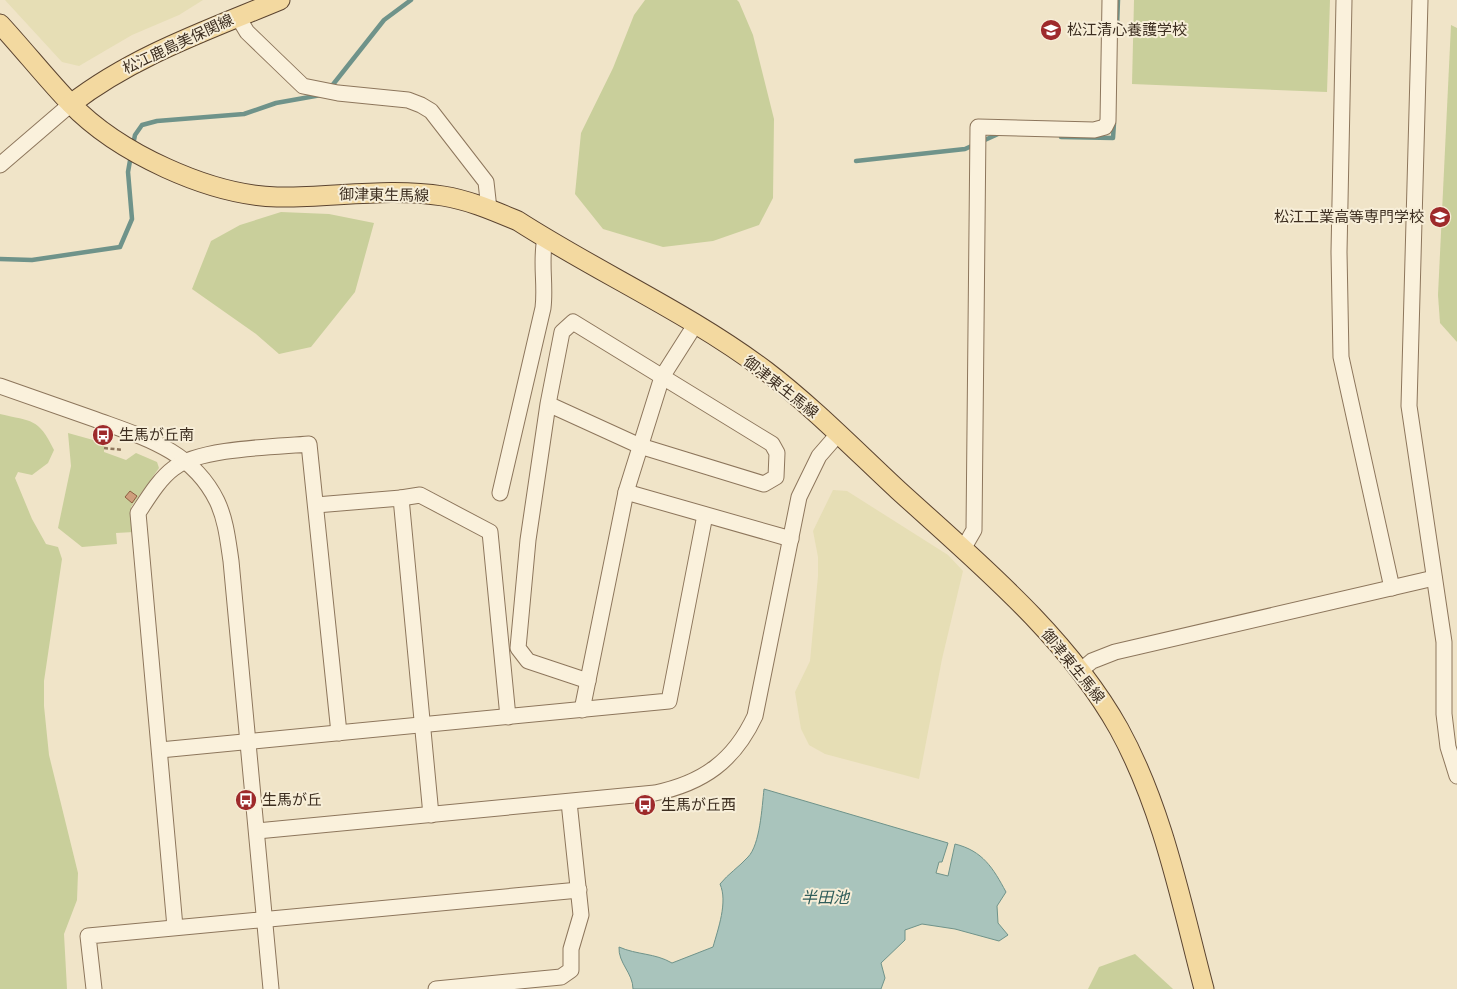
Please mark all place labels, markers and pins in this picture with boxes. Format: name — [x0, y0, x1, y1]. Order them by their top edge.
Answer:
school or university icon: 松江清心養護学校 — [1039, 18, 1063, 42]
place label: 松江清心養護学校 — [1067, 21, 1187, 39]
school or university icon: 松江工業高等専門学校 — [1428, 205, 1452, 229]
place label: 松江工業高等専門学校 — [1274, 208, 1424, 226]
bus stop icon: 生馬が丘南 — [91, 423, 115, 447]
place label: 生馬が丘南 — [119, 426, 194, 444]
bus stop icon: 生馬が丘 — [234, 788, 258, 812]
place label: 生馬が丘 — [262, 791, 322, 809]
bus stop icon: 生馬が丘西 — [633, 793, 657, 817]
place label: 生馬が丘西 — [661, 796, 736, 814]

